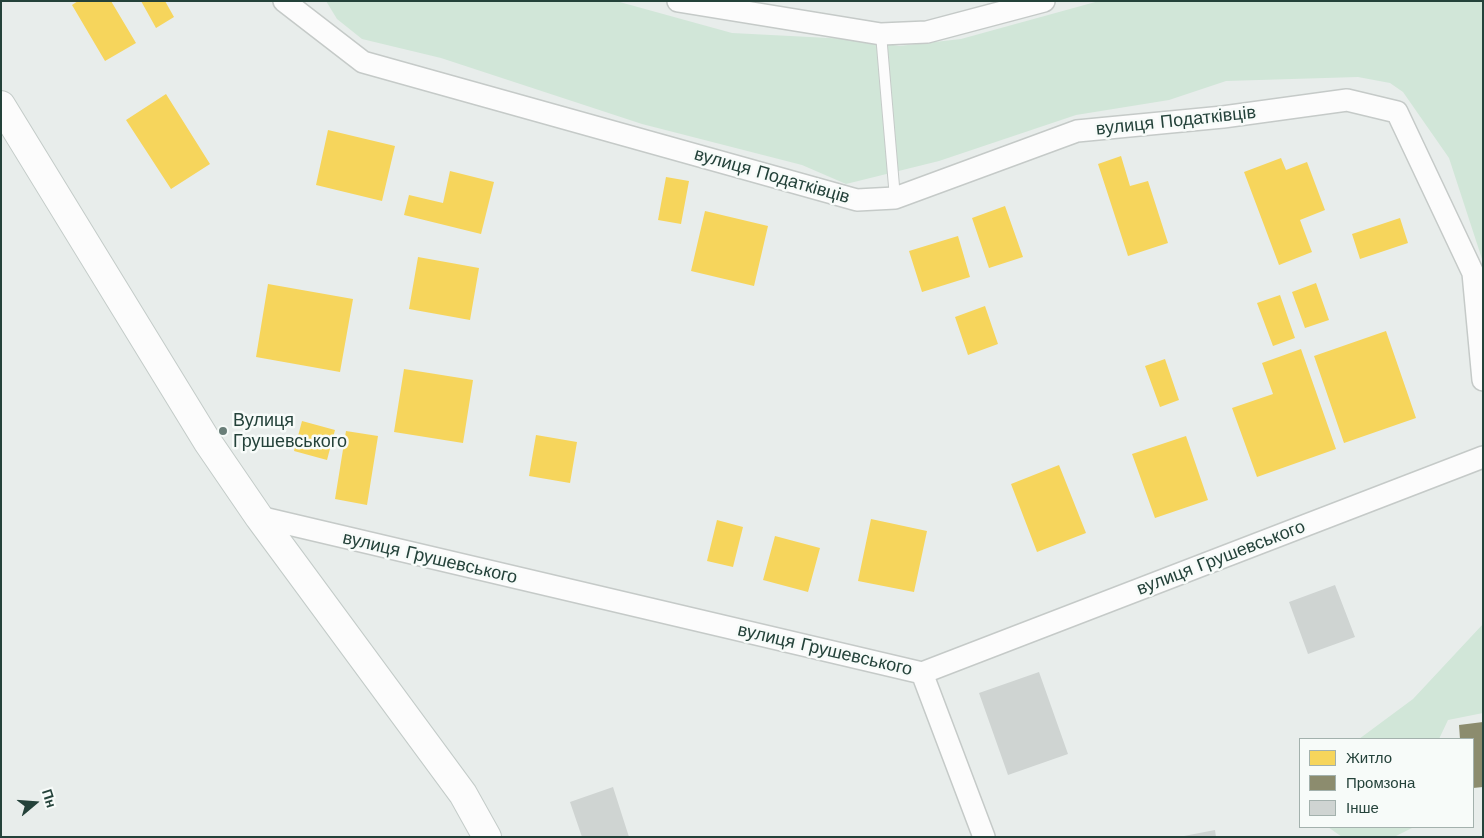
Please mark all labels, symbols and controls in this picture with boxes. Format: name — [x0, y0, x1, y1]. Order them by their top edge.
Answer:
street label: вулиця Податківців — [1095, 102, 1257, 140]
street label: вулиця Податківців — [692, 143, 852, 209]
place label: Вулиця Грушевського — [233, 410, 347, 452]
marker: Вулиця Грушевського — [217, 425, 229, 437]
street label: вулиця Грушевського — [1134, 516, 1308, 600]
street label: вулиця Грушевського — [341, 527, 519, 589]
street label: вулиця Грушевського — [736, 619, 914, 681]
legend — [1299, 738, 1474, 828]
text: Житло — [1346, 749, 1392, 767]
text: Промзона — [1346, 774, 1415, 792]
north arrow — [10, 778, 60, 828]
text: Пн — [39, 787, 60, 810]
text: Інше — [1346, 799, 1379, 817]

